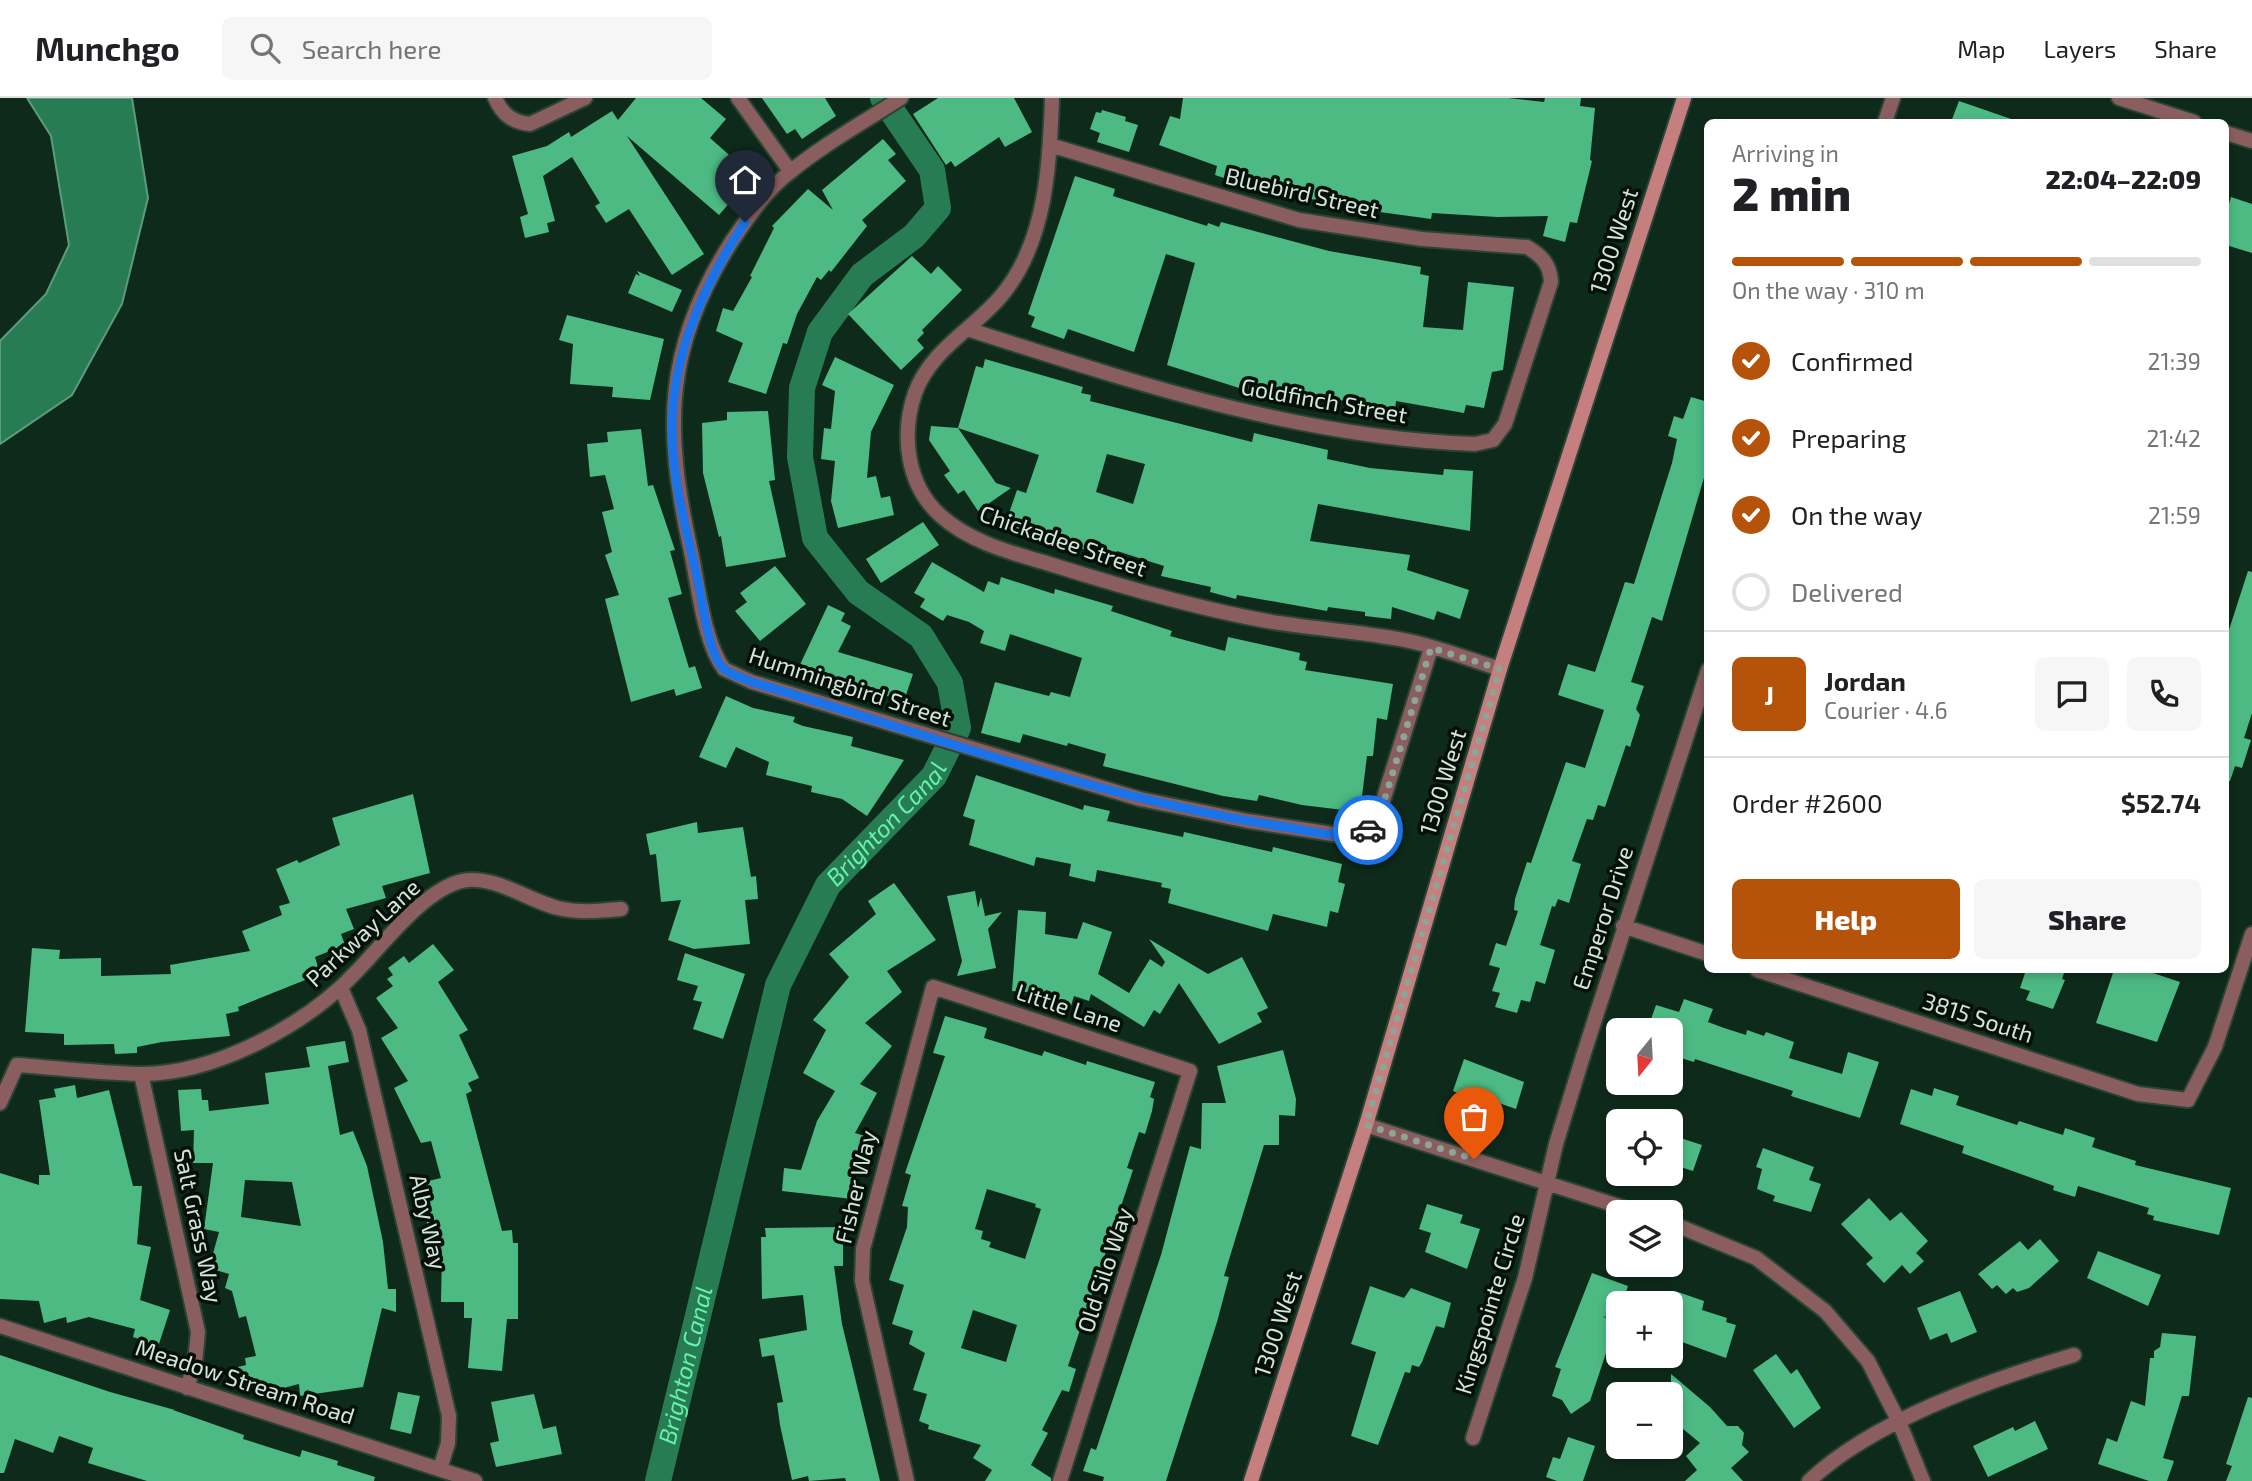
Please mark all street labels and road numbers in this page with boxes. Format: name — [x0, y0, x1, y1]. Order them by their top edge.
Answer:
street label: Bluebird Street — [1223, 161, 1382, 223]
street label: 1300 West — [1583, 184, 1643, 297]
street label: Goldfinch Street — [1239, 372, 1410, 428]
street label: Chickadee Street — [976, 498, 1151, 582]
street label: Hummingbird Street — [746, 640, 955, 732]
street label: 1300 West — [1413, 725, 1471, 838]
street label: Emperor Drive — [1566, 842, 1638, 993]
street label: Parkway Lane — [300, 872, 425, 992]
street label: Little Lane — [1013, 977, 1126, 1037]
street label: 3815 South — [1919, 986, 2037, 1048]
street label: Fisher Way — [828, 1127, 882, 1246]
street label: Salt Grass Way — [169, 1146, 229, 1305]
street label: Alby Way — [404, 1171, 454, 1272]
street label: Old Silo Way — [1071, 1203, 1137, 1336]
street label: Kingspointe Circle — [1448, 1210, 1530, 1397]
street label: 1300 West — [1247, 1267, 1307, 1380]
street label: Meadow Stream Road — [132, 1332, 358, 1430]

